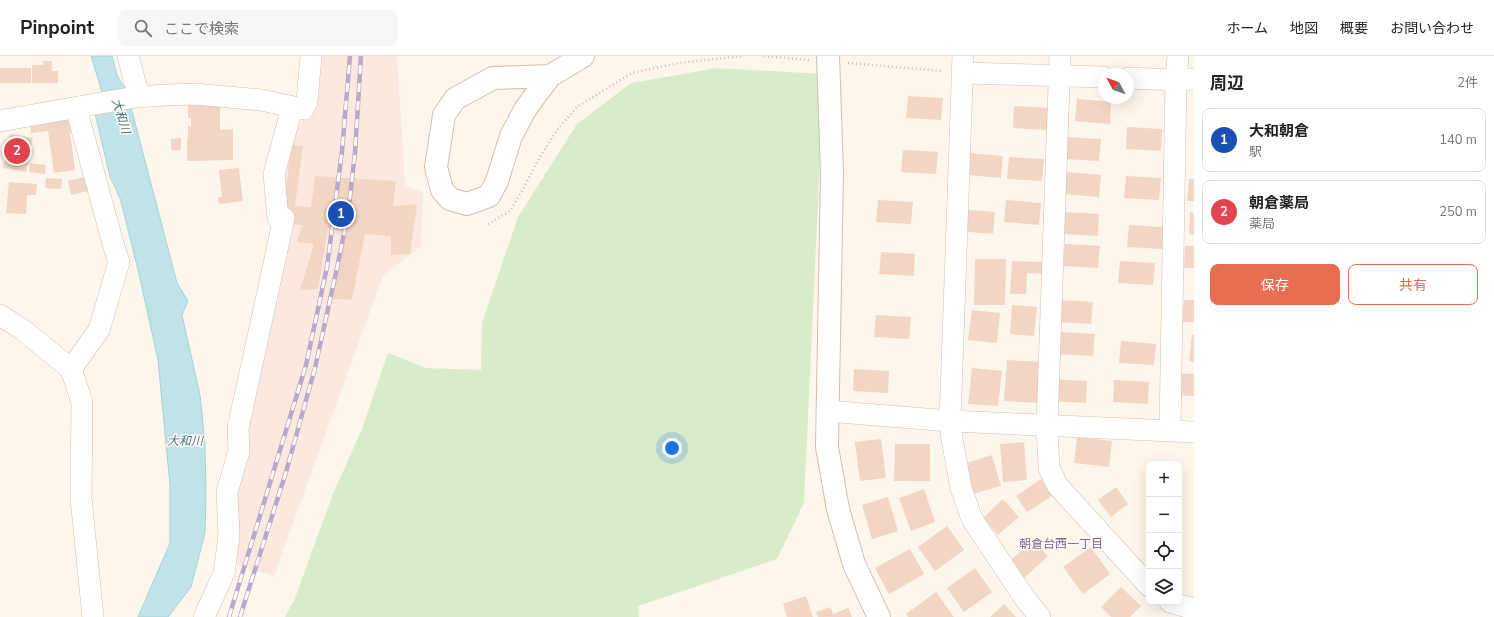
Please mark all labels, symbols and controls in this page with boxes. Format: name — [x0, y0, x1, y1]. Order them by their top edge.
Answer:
search box — [118, 10, 398, 46]
text: Pinpoint — [20, 15, 94, 41]
icon: search — [132, 17, 154, 39]
text: ここで検索 — [164, 19, 239, 39]
text: ホーム — [1226, 19, 1268, 38]
text: 地図 — [1290, 19, 1318, 38]
text: 概要 — [1340, 19, 1368, 38]
text: お問い合わせ — [1390, 19, 1474, 38]
north arrow — [1098, 68, 1134, 104]
text: 周辺 — [1210, 72, 1244, 95]
text: 2件 — [1457, 74, 1478, 92]
water label: 大和川 — [108, 96, 134, 137]
text: 大和朝倉 — [1249, 121, 1309, 141]
text: 1 — [1220, 131, 1228, 149]
text: 140 m — [1439, 131, 1477, 149]
pin: 2 — [4, 136, 30, 166]
text: 駅 — [1249, 143, 1262, 161]
text: 朝倉薬局 — [1249, 193, 1309, 213]
pin: 1 — [328, 199, 354, 229]
text: 2 — [1220, 203, 1228, 221]
text: 250 m — [1439, 203, 1477, 221]
text: 薬局 — [1249, 215, 1275, 233]
button: 保存 — [1210, 264, 1340, 305]
button: 共有 — [1348, 264, 1478, 305]
water label: 大和川 — [167, 433, 205, 449]
your location — [662, 438, 682, 458]
map controls — [1146, 461, 1182, 605]
button: + — [1146, 461, 1182, 497]
button: − — [1146, 497, 1182, 533]
button: locate — [1146, 533, 1182, 569]
district label: 朝倉台西一丁目 — [1019, 536, 1103, 552]
button: layers — [1146, 569, 1182, 605]

